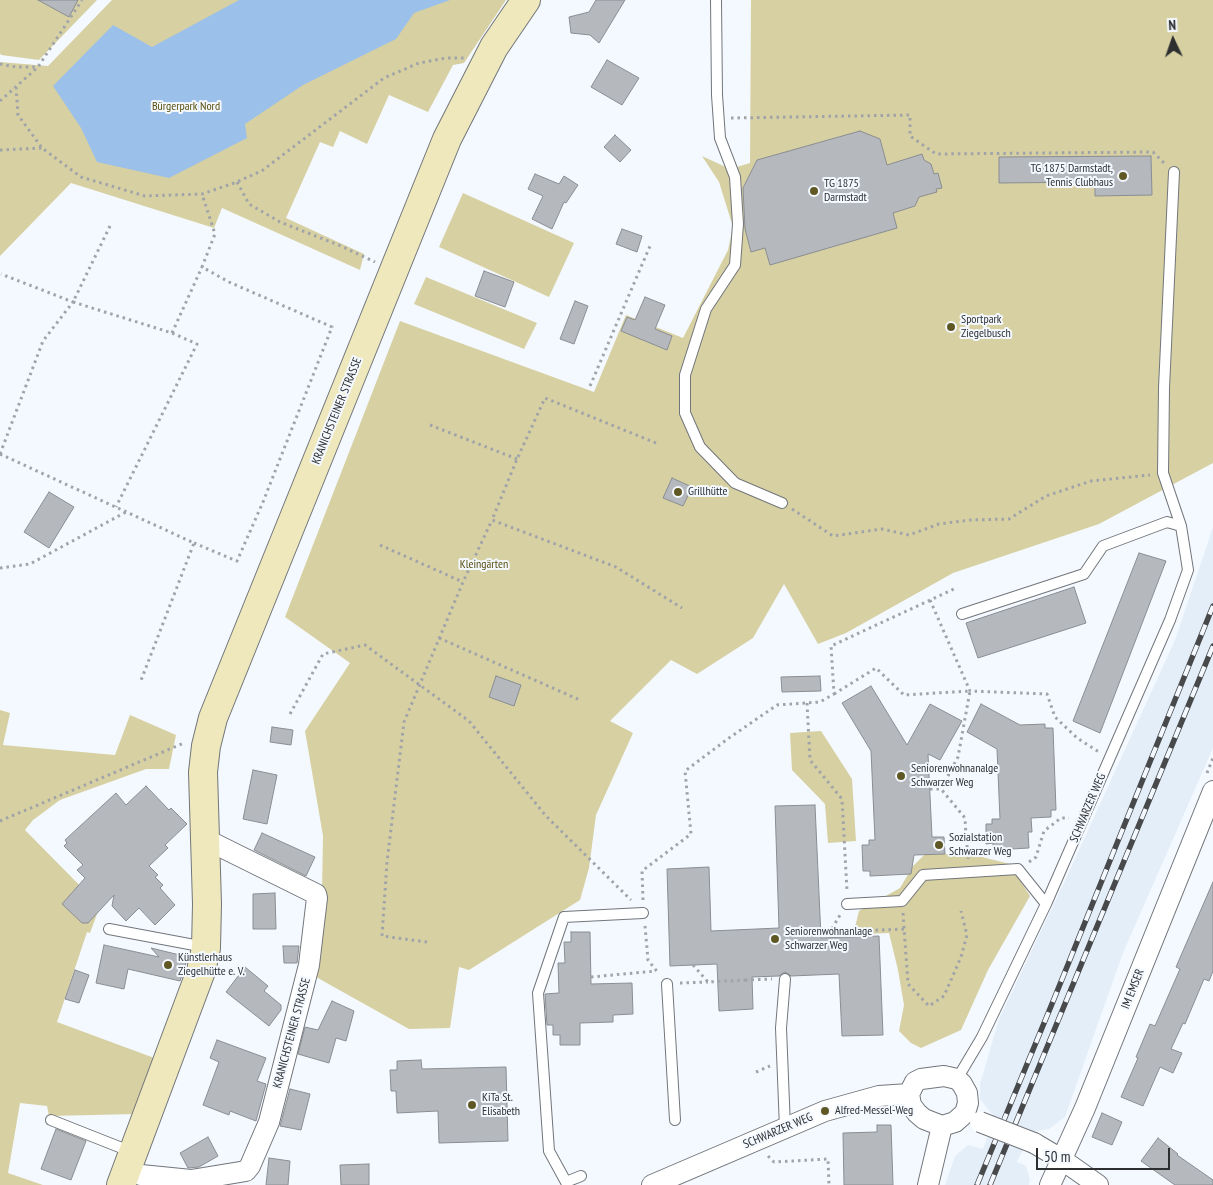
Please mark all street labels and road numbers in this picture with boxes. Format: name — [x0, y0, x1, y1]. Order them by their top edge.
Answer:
street label: KRANICHSTEINER STRASSE — [309, 356, 365, 466]
street label: SCHWARZER WEG — [1067, 771, 1109, 845]
street label: IM EMSER — [1118, 967, 1148, 1011]
street label: KRANICHSTEINER STRASSE — [270, 976, 314, 1090]
street label: SCHWARZER WEG — [741, 1110, 815, 1152]

